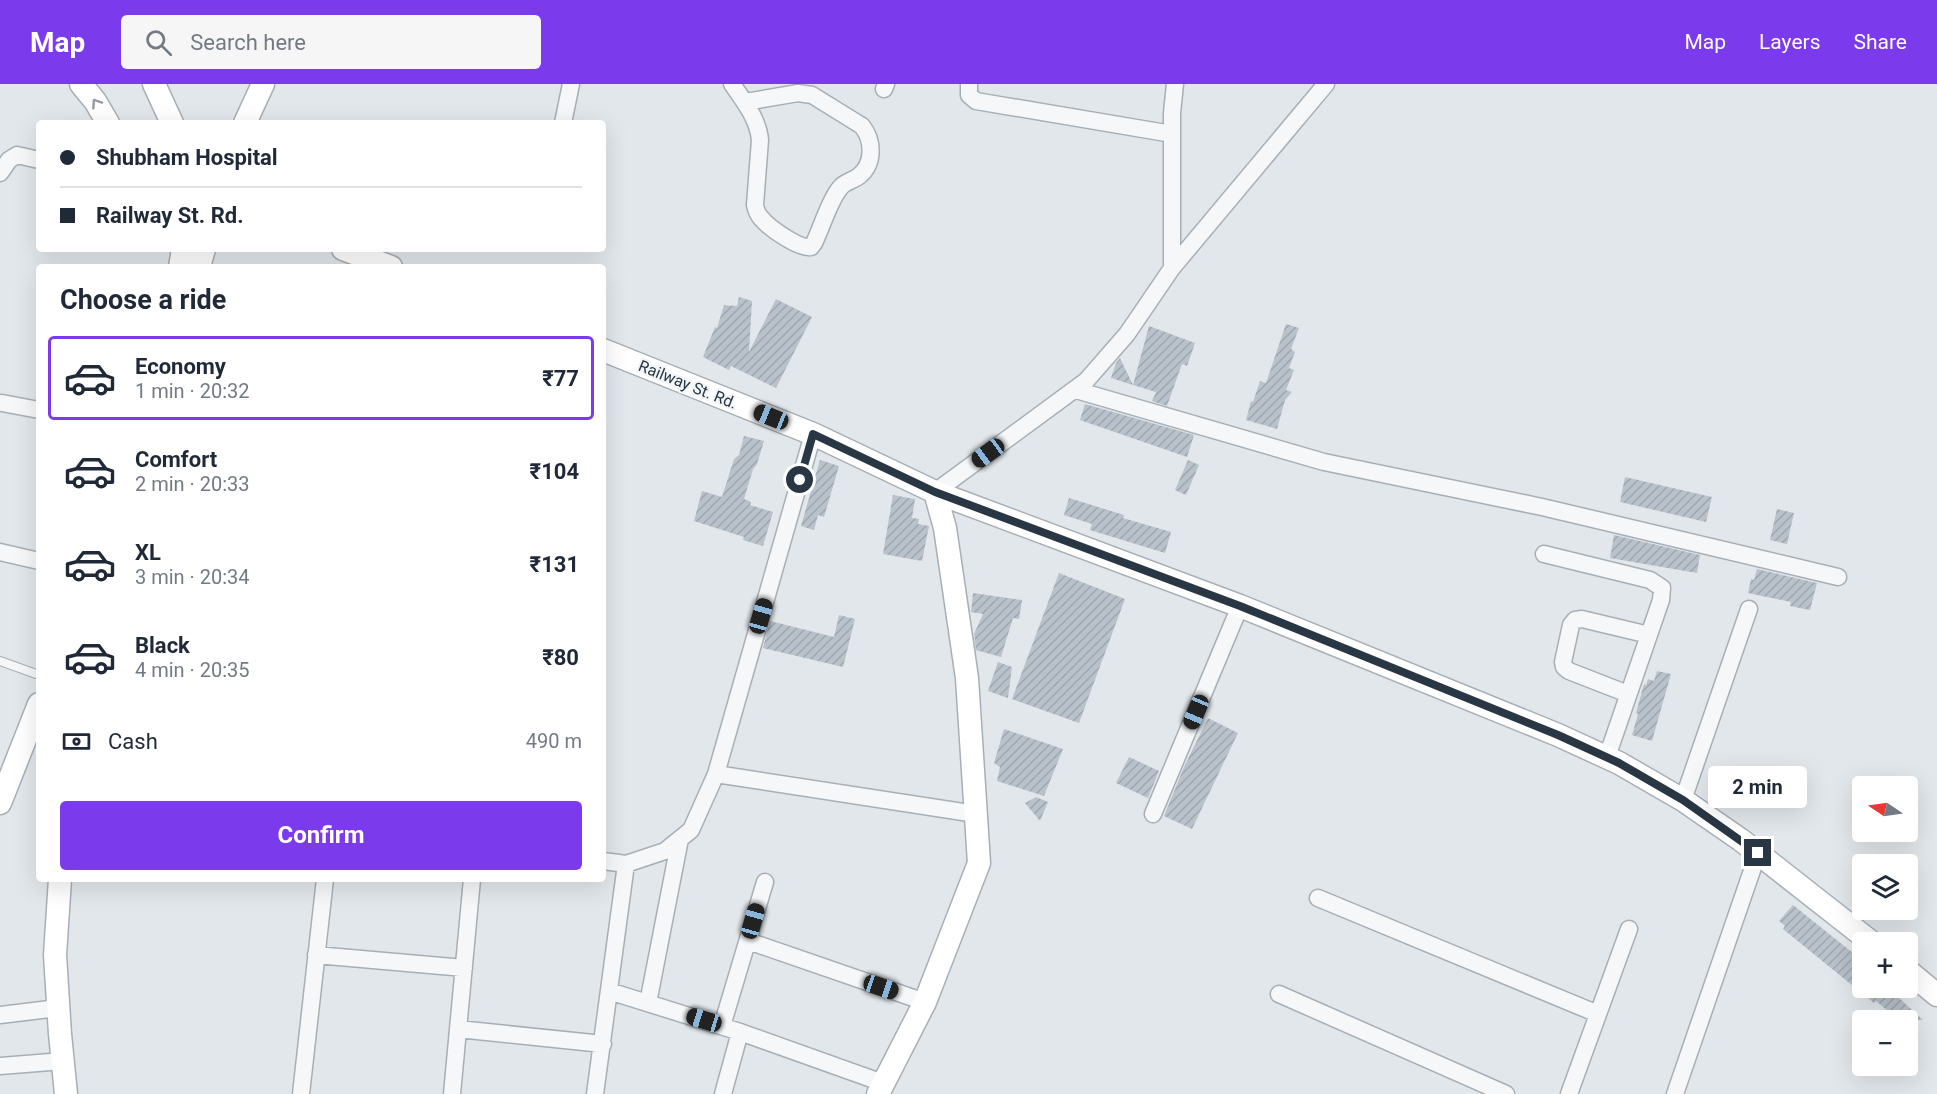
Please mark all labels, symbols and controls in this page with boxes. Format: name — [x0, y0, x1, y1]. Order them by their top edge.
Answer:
search box — [121, 15, 541, 69]
text: Map — [30, 26, 85, 59]
icon: search — [142, 26, 175, 59]
text: Search here — [190, 30, 306, 55]
text: Map — [1684, 30, 1726, 54]
text: Layers — [1759, 30, 1820, 54]
text: Share — [1853, 30, 1907, 54]
one-way arrow — [91, 99, 103, 109]
text: Shubham Hospital — [96, 145, 278, 170]
text: Railway St. Rd. — [96, 203, 244, 228]
text: Choose a ride — [60, 284, 226, 316]
icon: car — [63, 351, 117, 405]
text: Economy — [135, 354, 226, 379]
street label: Railway St. Rd. — [636, 356, 740, 413]
text: ₹77 — [542, 366, 579, 391]
text: 1 min · 20:32 — [135, 379, 250, 403]
car — [751, 402, 791, 432]
car — [968, 435, 1008, 471]
icon: car — [63, 444, 117, 498]
text: Comfort — [135, 447, 217, 472]
text: ₹104 — [530, 459, 579, 484]
route start — [786, 466, 813, 493]
text: 2 min · 20:33 — [135, 472, 250, 496]
icon: car — [63, 537, 117, 591]
text: XL — [135, 540, 161, 565]
text: ₹131 — [530, 552, 579, 577]
text: 3 min · 20:34 — [135, 565, 250, 589]
car — [747, 596, 775, 636]
icon: car — [63, 630, 117, 684]
text: Black — [135, 633, 190, 658]
text: ₹80 — [542, 645, 579, 670]
text: 4 min · 20:35 — [135, 658, 250, 682]
car — [1181, 692, 1211, 732]
icon: cash — [60, 725, 93, 758]
text: Cash — [108, 729, 158, 754]
text: 490 m — [526, 729, 582, 753]
callout: 2 min — [1708, 766, 1808, 808]
text: 2 min — [1732, 775, 1783, 799]
north arrow — [1852, 776, 1918, 842]
map controls — [1852, 776, 1918, 1076]
button: Confirm — [60, 801, 582, 870]
route end — [1744, 839, 1771, 866]
button: layers — [1852, 854, 1918, 920]
car — [739, 901, 767, 941]
button: + — [1852, 932, 1918, 998]
car — [861, 973, 901, 1001]
car — [684, 1006, 724, 1034]
button: − — [1852, 1010, 1918, 1076]

